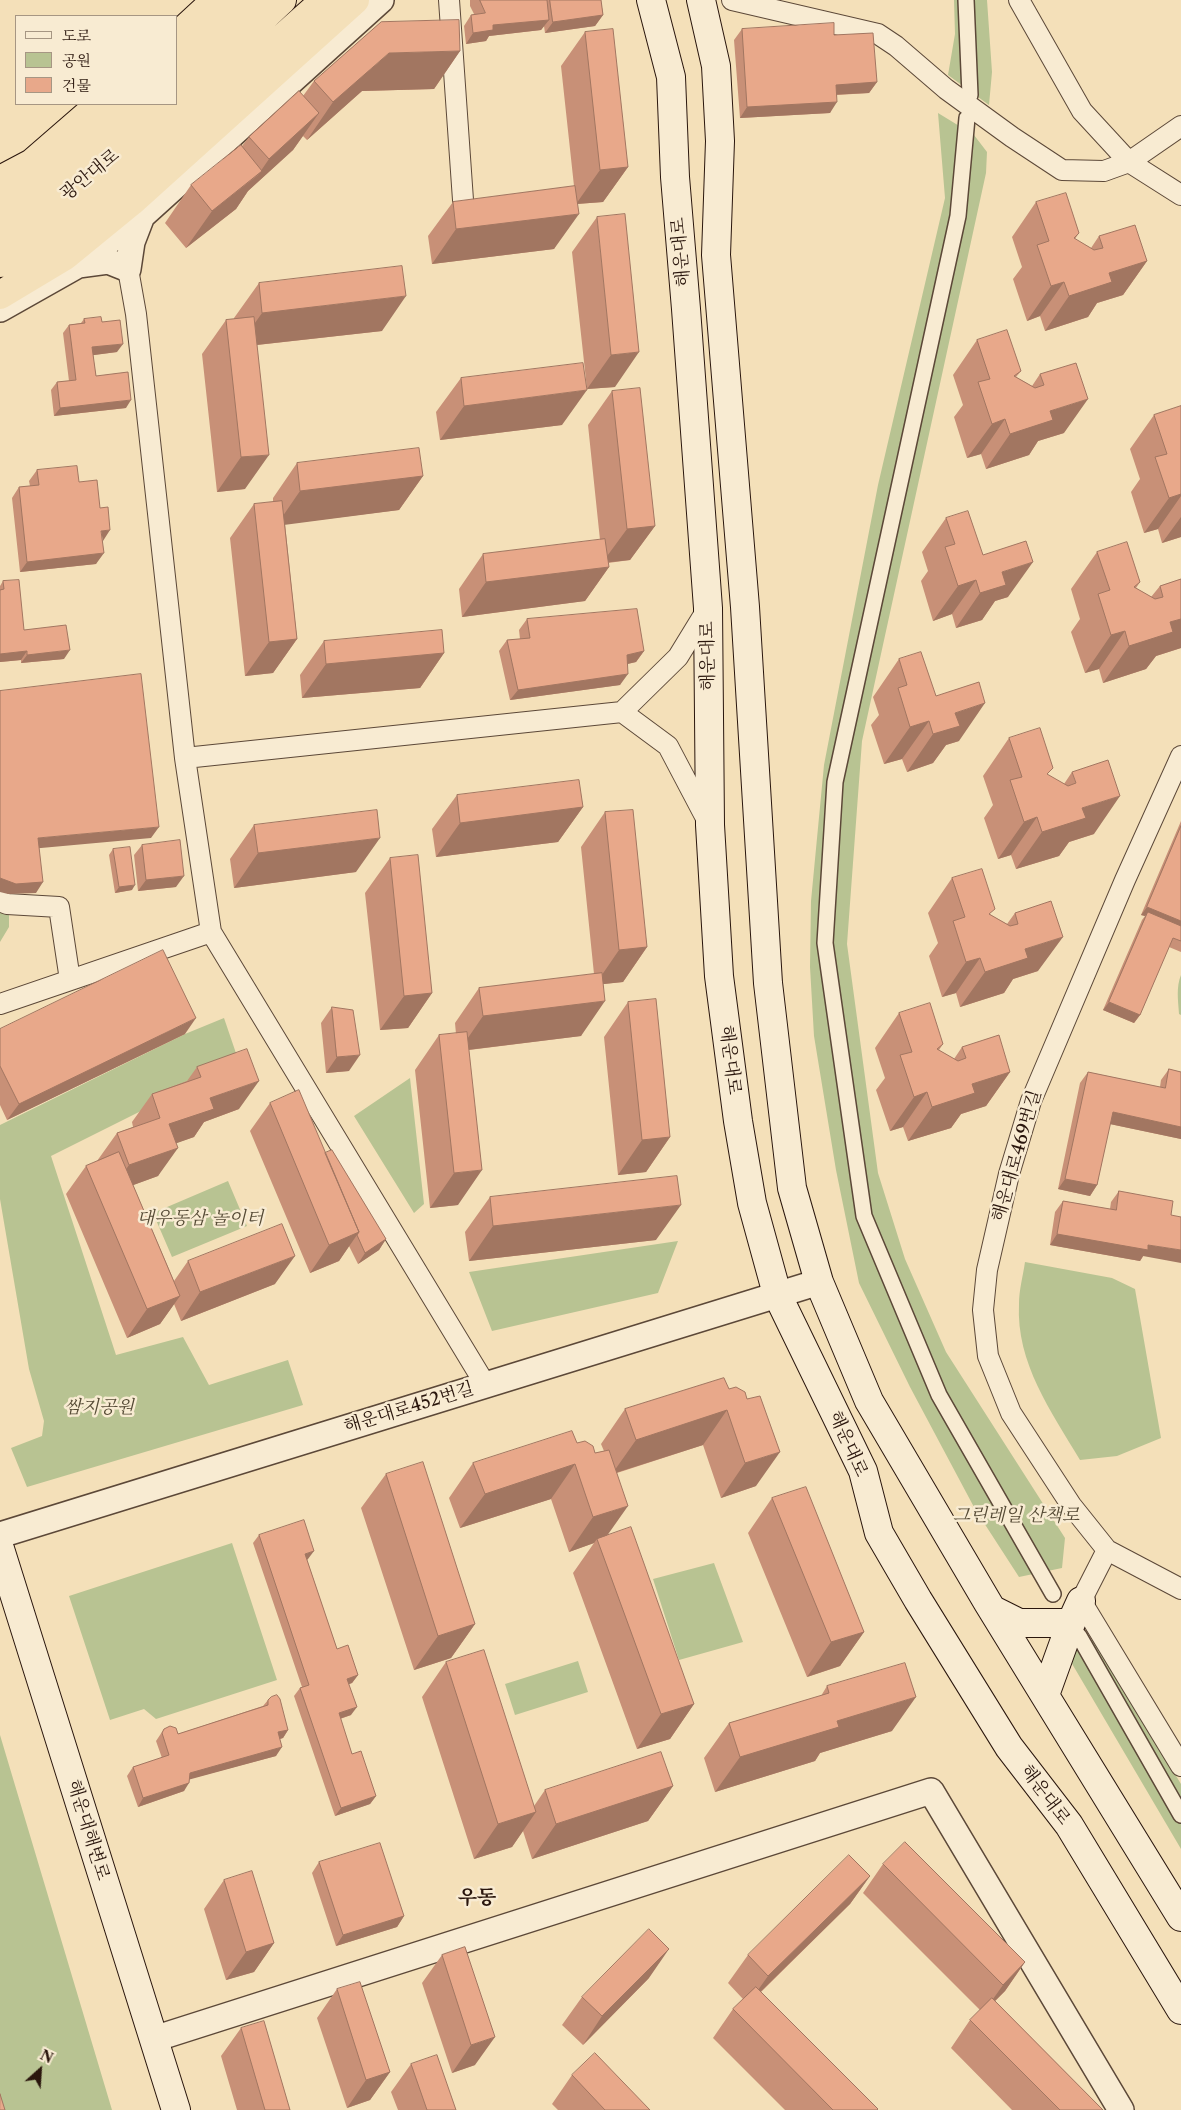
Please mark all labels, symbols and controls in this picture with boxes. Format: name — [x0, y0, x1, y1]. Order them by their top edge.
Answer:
legend — [15, 15, 178, 105]
text: 도로 — [62, 26, 91, 45]
text: 공원 — [62, 51, 91, 70]
text: 건물 — [62, 76, 91, 95]
street label: 광안대로 — [56, 145, 124, 205]
street label: 해운대로 — [667, 216, 695, 288]
street label: 해운대로 — [697, 621, 719, 691]
street label: 해운대로 — [715, 1024, 745, 1096]
street label: 해운대로469번길 — [988, 1088, 1046, 1224]
park label: 대우동삼 놀이터 — [137, 1208, 263, 1230]
street label: 해운대로452번길 — [341, 1378, 477, 1438]
park label: 쌈지공원 — [64, 1397, 134, 1419]
street label: 해운대로 — [824, 1408, 872, 1480]
park label: 그린레일 산책로 — [953, 1505, 1079, 1527]
street label: 해운대로 — [1015, 1761, 1075, 1829]
street label: 해운대해변로 — [62, 1777, 114, 1883]
district label: 우동 — [458, 1886, 496, 1910]
north arrow — [15, 2045, 65, 2095]
text: N — [37, 2046, 56, 2067]

